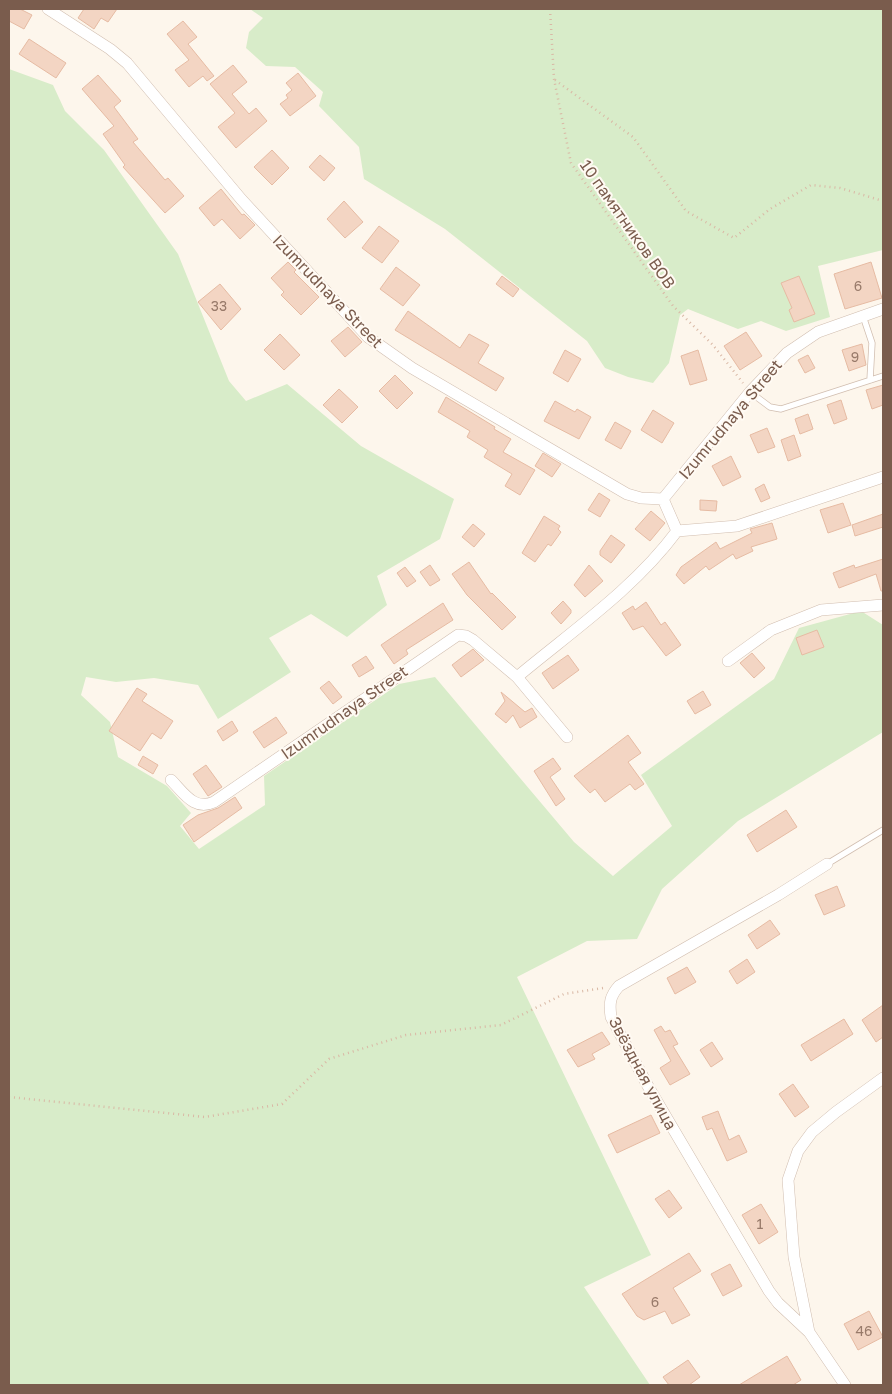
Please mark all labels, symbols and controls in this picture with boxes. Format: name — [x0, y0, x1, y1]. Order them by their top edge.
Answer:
street label: 10 памятников ВОВ — [576, 156, 680, 292]
street label: Izumrudnaya Street — [269, 230, 387, 352]
house number: 6 — [854, 277, 862, 294]
house number: 33 — [211, 297, 227, 314]
house number: 9 — [851, 348, 859, 365]
street label: Izumrudnaya Street — [674, 355, 786, 483]
street label: Izumrudnaya Street — [277, 661, 411, 763]
street label: Звёздная улица — [605, 1013, 681, 1133]
house number: 1 — [757, 1215, 764, 1232]
house number: 6 — [651, 1293, 659, 1310]
house number: 46 — [855, 1322, 873, 1339]

